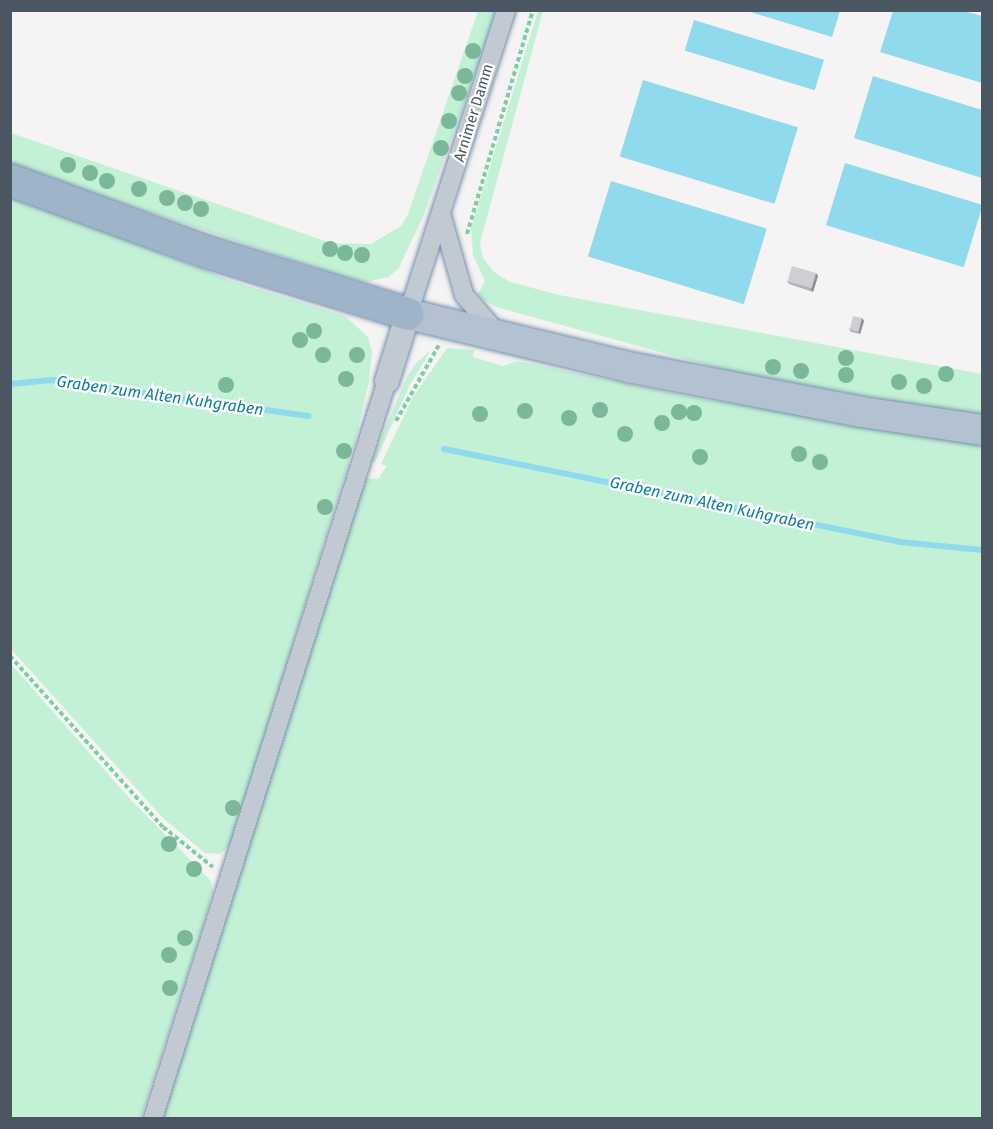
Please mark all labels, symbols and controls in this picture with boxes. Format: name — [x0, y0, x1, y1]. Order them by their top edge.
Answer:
street label: Arnimer Damm — [451, 62, 497, 164]
water label: Graben zum Alten Kuhgraben — [55, 372, 265, 420]
water label: Graben zum Alten Kuhgraben — [608, 473, 816, 535]

